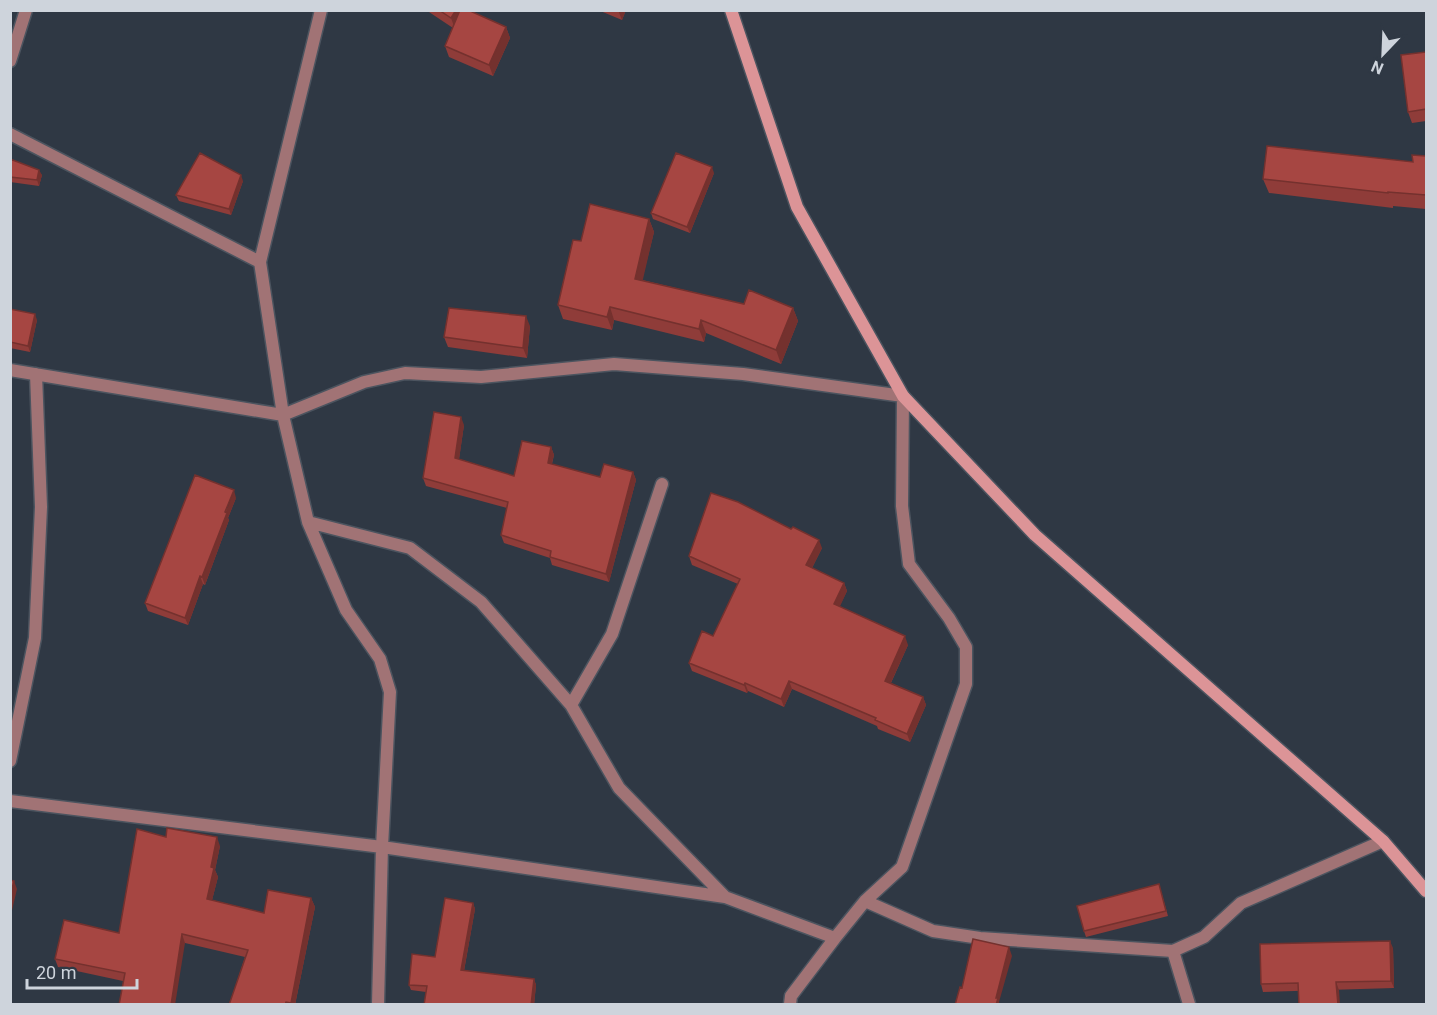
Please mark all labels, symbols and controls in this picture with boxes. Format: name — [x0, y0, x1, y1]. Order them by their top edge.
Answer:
north arrow — [1353, 24, 1413, 84]
text: N — [1368, 56, 1386, 78]
scale bar — [27, 952, 136, 990]
text: 20 m — [36, 962, 76, 983]

